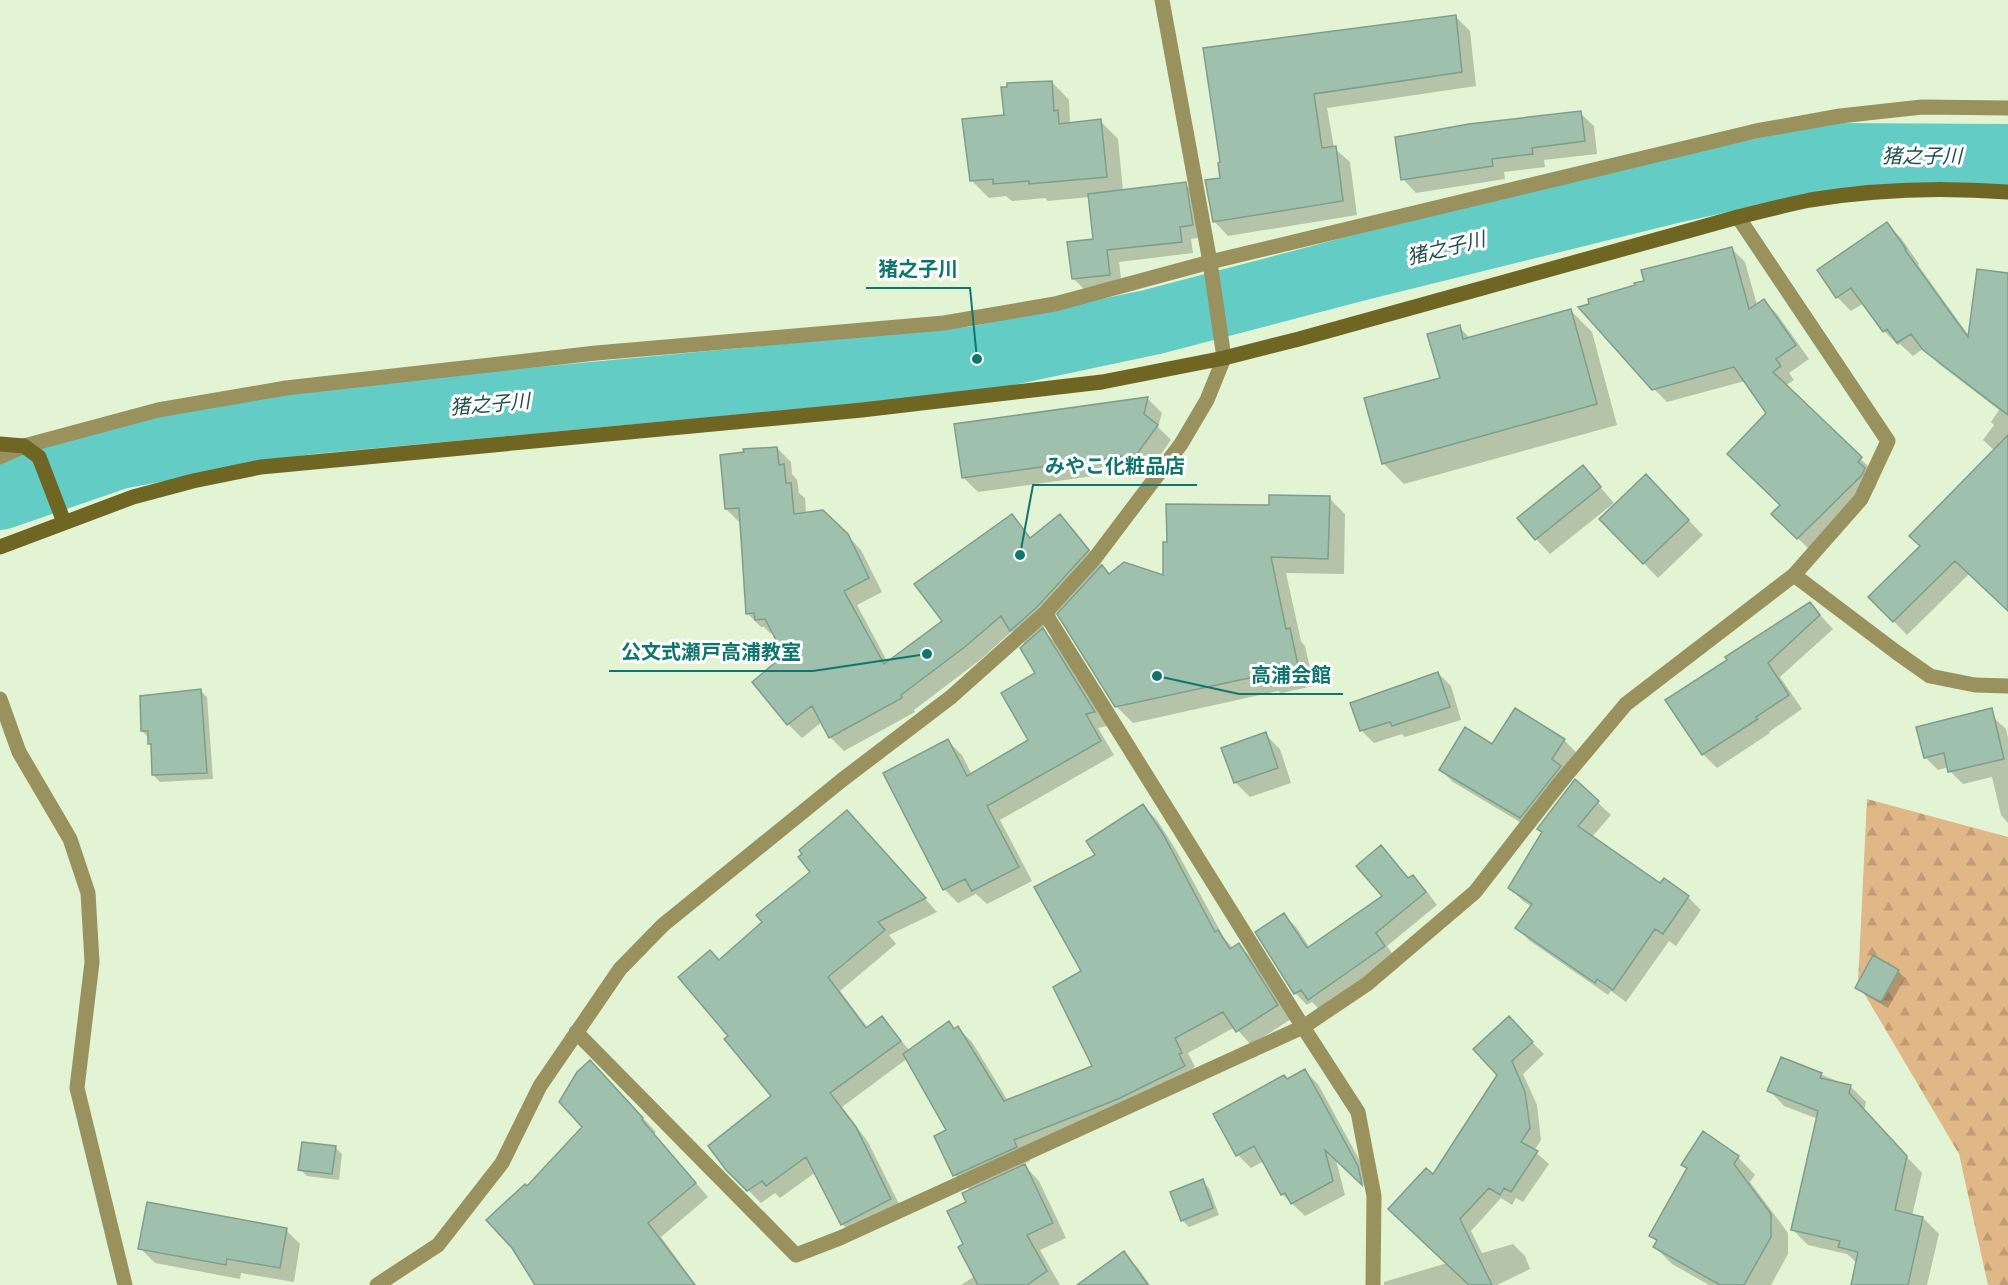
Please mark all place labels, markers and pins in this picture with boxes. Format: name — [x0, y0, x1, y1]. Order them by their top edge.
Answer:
callout: 猪之子川 — [866, 250, 970, 288]
callout: みやこ化粧品店 — [1033, 447, 1197, 485]
callout: 公文式瀬戸高浦教室 — [609, 633, 813, 671]
callout: 高浦会館 — [1239, 656, 1343, 694]

